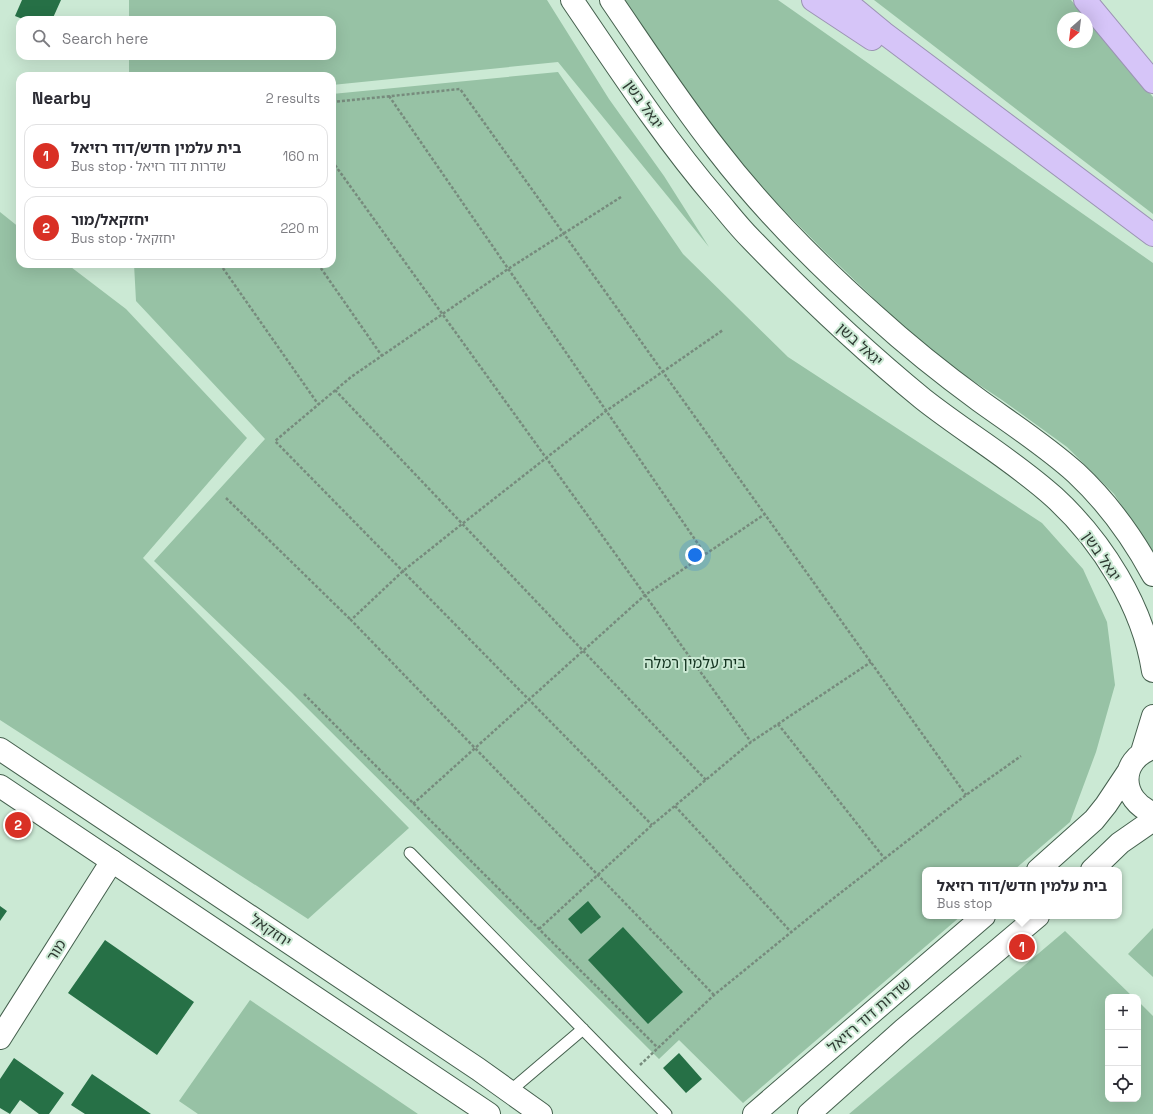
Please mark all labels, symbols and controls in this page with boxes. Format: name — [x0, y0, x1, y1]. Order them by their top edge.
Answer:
north arrow — [1057, 12, 1093, 48]
search box — [16, 16, 336, 60]
icon: search — [30, 27, 52, 49]
text: Search here — [62, 29, 148, 48]
street label: יגאל בשן — [620, 76, 668, 132]
text: Nearby — [32, 87, 91, 109]
text: 2 results — [266, 90, 320, 107]
text: בית עלמין חדש/דוד רזיאל — [71, 138, 241, 157]
text: 1 — [43, 148, 49, 165]
text: 160 m — [283, 148, 319, 165]
text: Bus stop · שדרות דוד רזיאל — [71, 158, 226, 175]
text: יחזקאל/מור — [71, 210, 149, 229]
text: 2 — [42, 220, 50, 237]
text: 220 m — [280, 220, 319, 237]
text: Bus stop · יחזקאל — [71, 230, 175, 247]
street label: יגאל בשן — [833, 318, 887, 370]
street label: יגאל בשן — [1079, 528, 1125, 584]
your location — [685, 545, 705, 565]
park label: בית עלמין רמלה — [644, 653, 746, 672]
pin: 2 — [5, 810, 31, 840]
popup — [922, 867, 1122, 919]
text: בית עלמין חדש/דוד רזיאל — [937, 876, 1107, 895]
text: Bus stop — [937, 895, 992, 912]
street label: יחזקאל — [247, 909, 295, 951]
pin: 1 — [1009, 932, 1035, 962]
street label: מור — [42, 936, 70, 964]
street label: שדרות דוד רזיאל — [823, 974, 915, 1056]
map controls — [1105, 994, 1141, 1102]
button: + — [1105, 994, 1141, 1030]
button: − — [1105, 1030, 1141, 1066]
button: locate — [1105, 1066, 1141, 1102]

